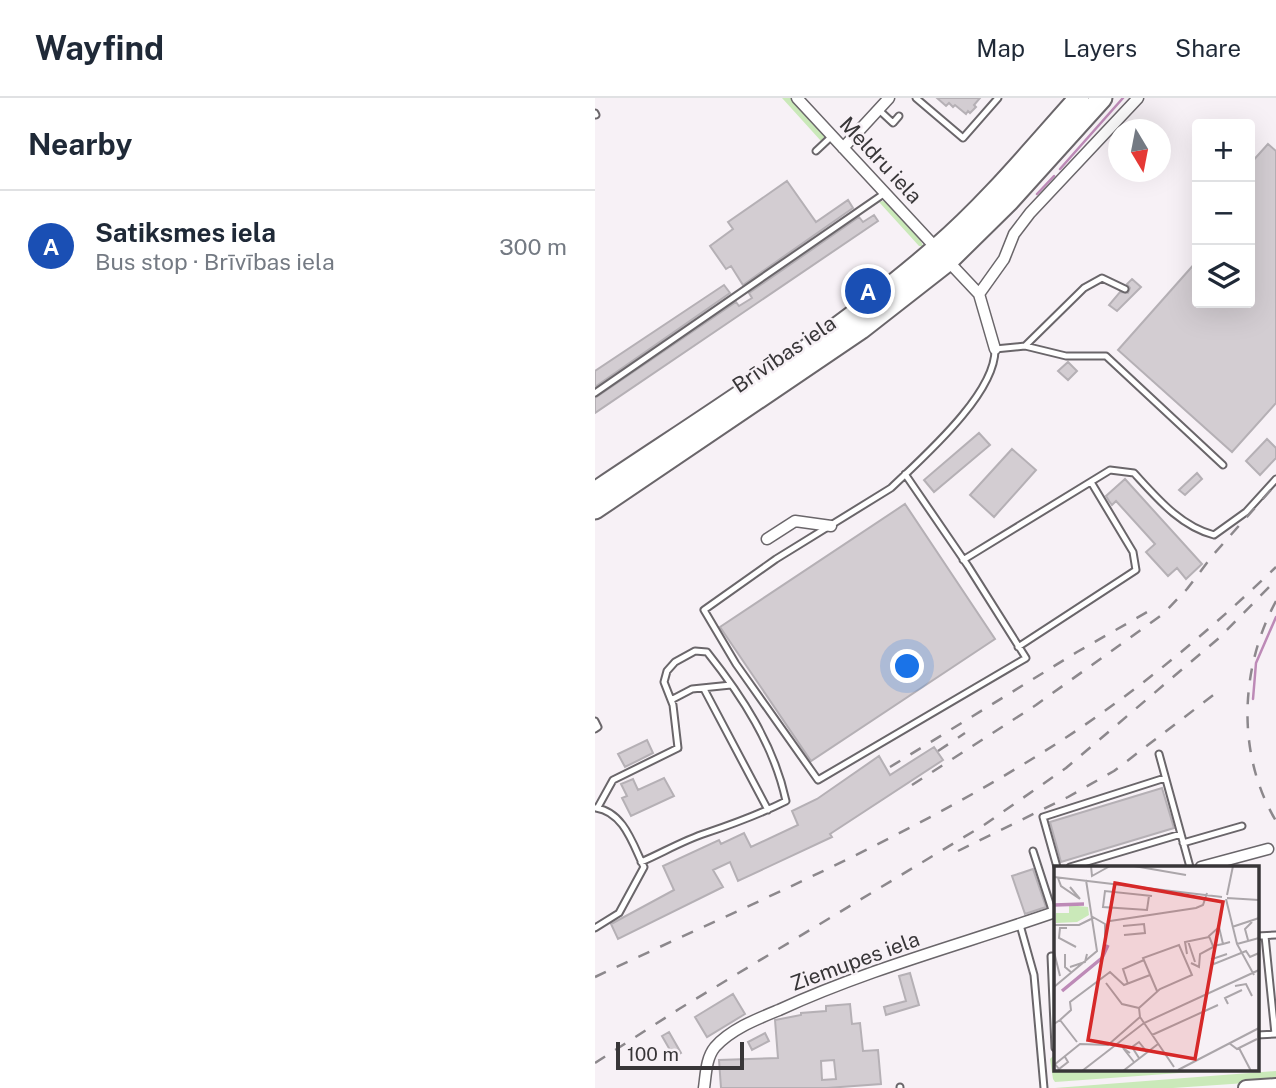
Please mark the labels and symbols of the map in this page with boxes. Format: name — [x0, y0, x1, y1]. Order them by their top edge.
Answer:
street label: Meldru iela — [835, 111, 927, 209]
north arrow — [1108, 119, 1171, 182]
pin: A — [845, 265, 891, 317]
street label: Brīvības iela — [727, 310, 841, 398]
your location — [890, 649, 924, 683]
inset map — [1054, 866, 1259, 1070]
street label: Ziemupes iela — [787, 926, 923, 996]
scale bar — [616, 1039, 744, 1071]

